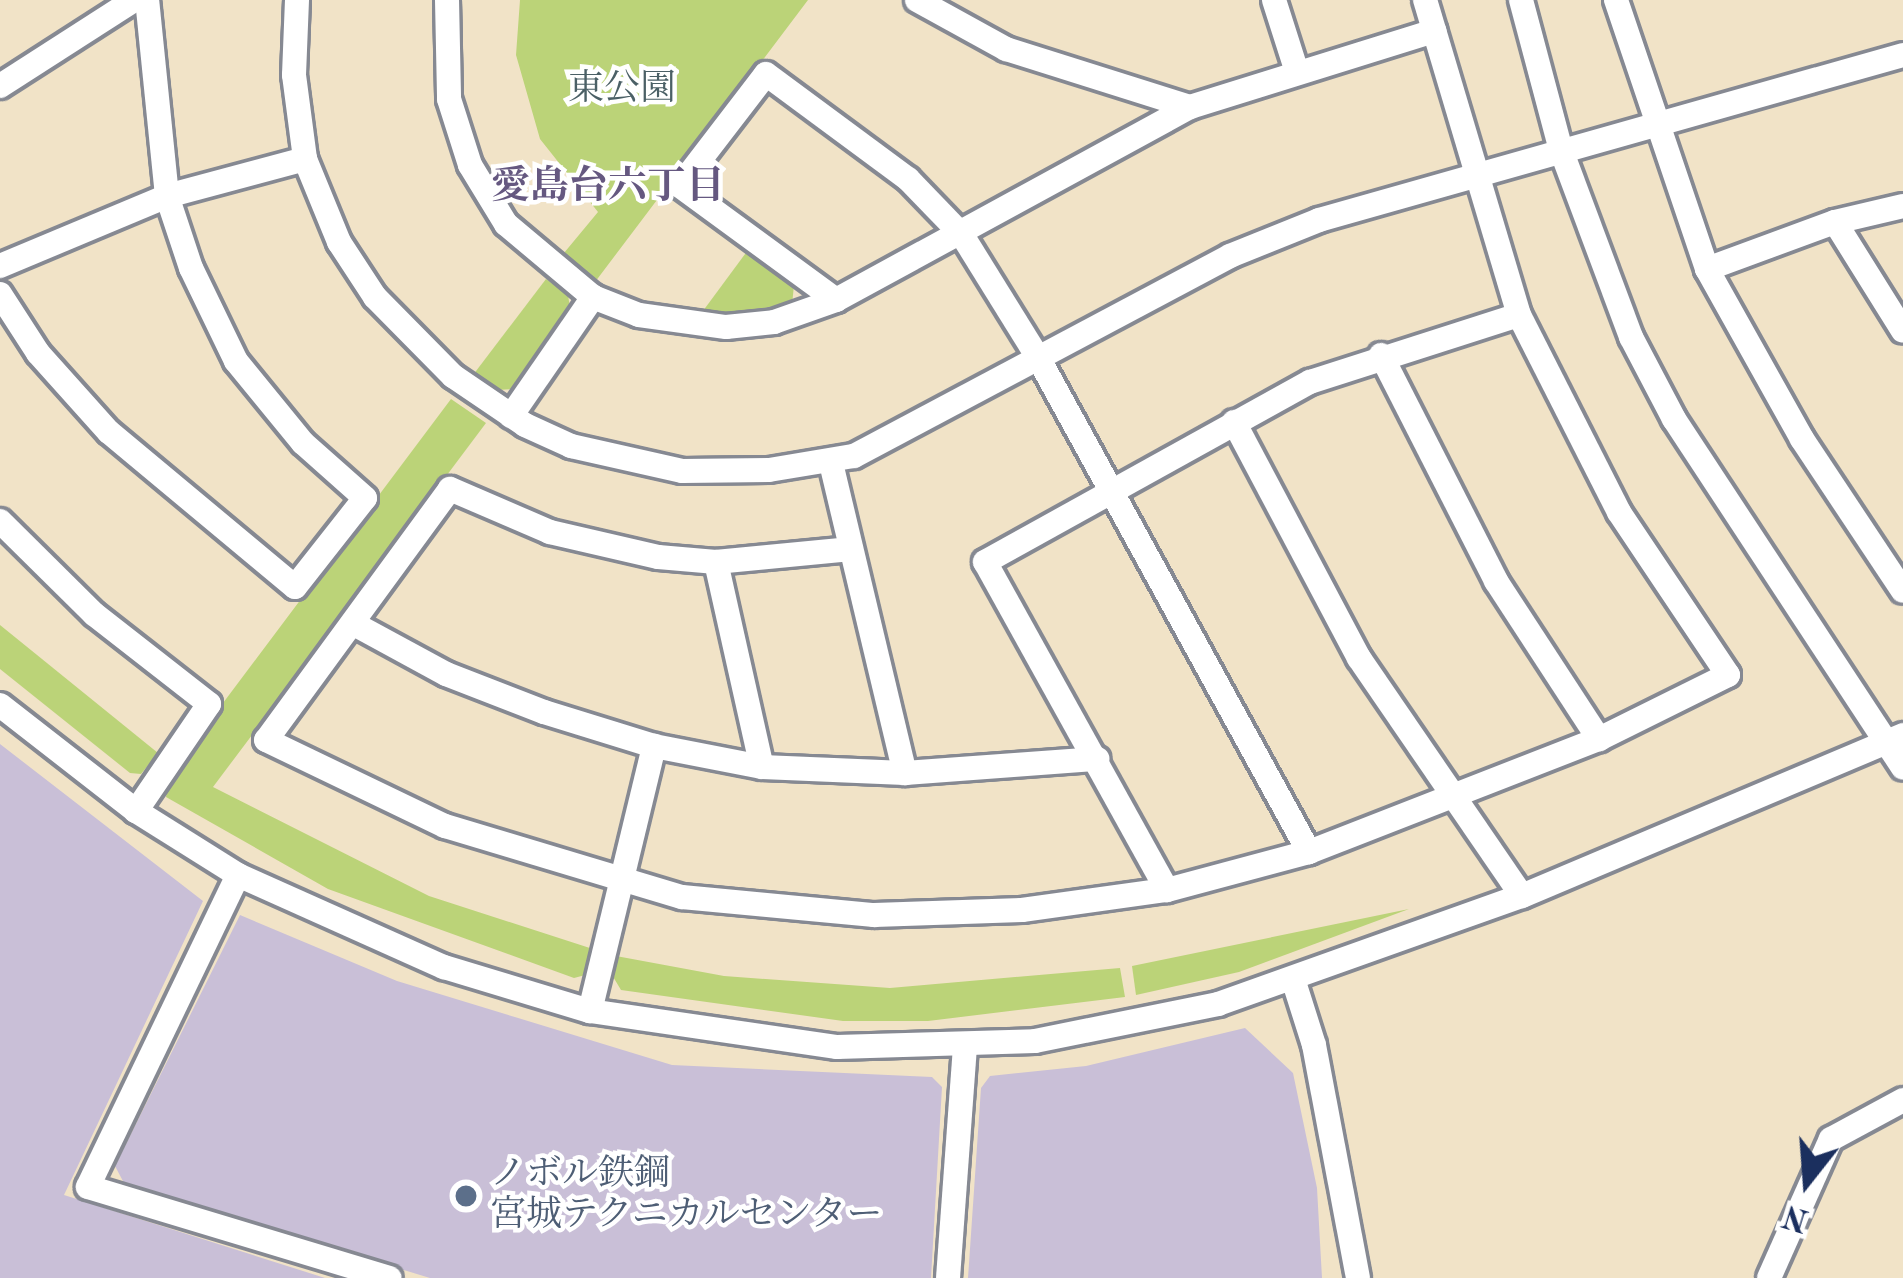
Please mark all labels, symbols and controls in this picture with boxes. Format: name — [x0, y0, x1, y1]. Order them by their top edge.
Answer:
park label: 東公園 — [568, 69, 676, 113]
district label: 愛島台六丁目 — [491, 165, 725, 211]
north arrow — [1747, 1122, 1867, 1242]
place label: ノボル鉄鋼 宮城テクニカルセンター — [490, 1153, 886, 1238]
marker: ノボル鉄鋼 宮城テクニカルセンター — [453, 1183, 479, 1209]
text: N — [1779, 1197, 1813, 1236]

